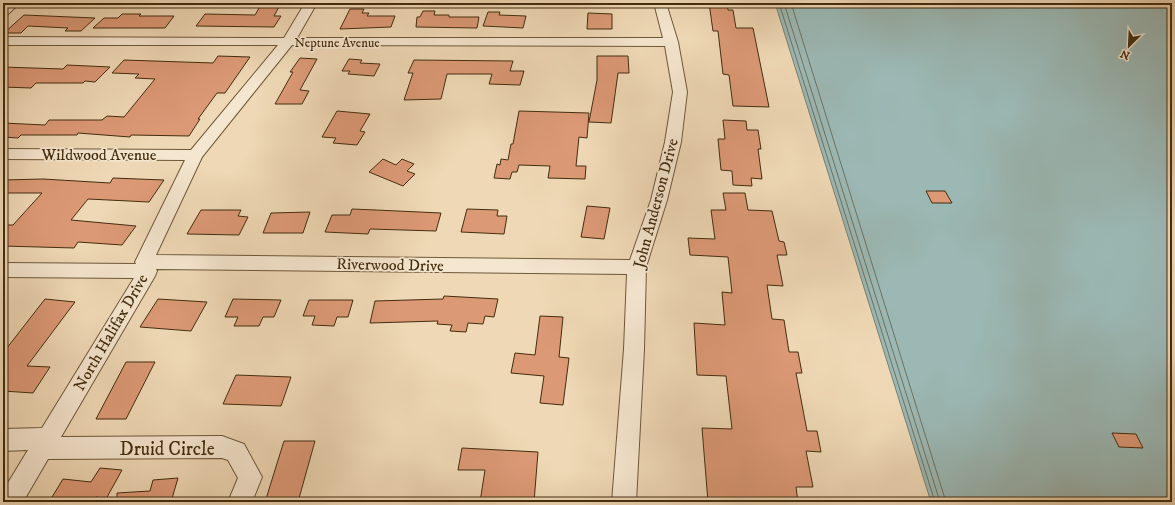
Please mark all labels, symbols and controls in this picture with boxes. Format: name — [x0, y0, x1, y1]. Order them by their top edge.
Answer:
north arrow — [1109, 26, 1149, 66]
street label: Neptune Avenue — [294, 35, 380, 51]
text: N — [1118, 46, 1132, 62]
street label: John Anderson Drive — [629, 136, 683, 272]
street label: Wildwood Avenue — [41, 145, 157, 165]
street label: Riverwood Drive — [336, 254, 444, 276]
street label: North Halifax Drive — [69, 270, 153, 394]
street label: Druid Circle — [120, 438, 215, 461]

